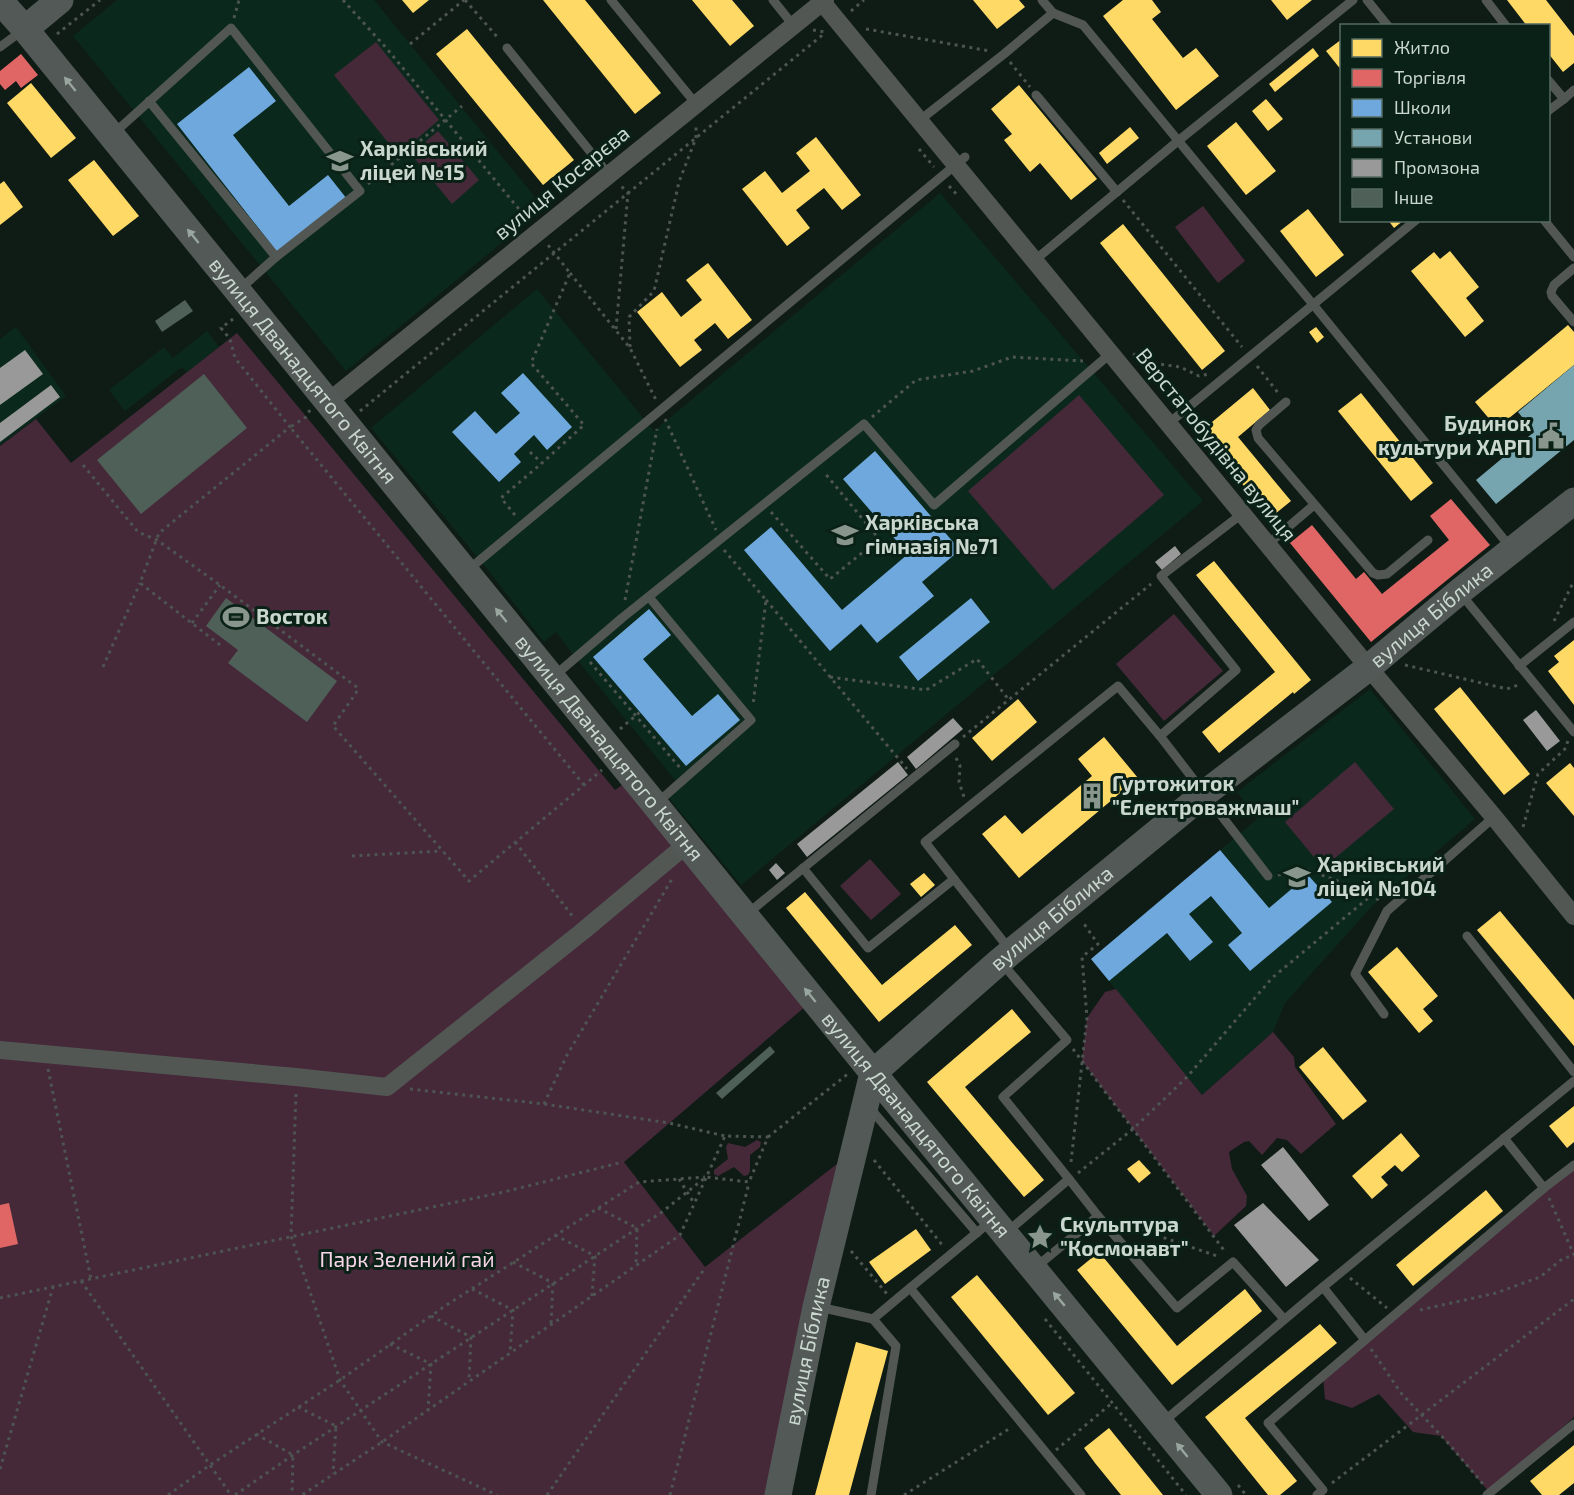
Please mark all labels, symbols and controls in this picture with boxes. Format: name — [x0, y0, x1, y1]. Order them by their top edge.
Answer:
legend — [1340, 24, 1550, 222]
text: Житло — [1394, 36, 1450, 58]
text: Торгівля — [1394, 66, 1466, 88]
one-way arrow — [64, 76, 77, 92]
text: Школи — [1394, 96, 1451, 118]
street label: вулиця Косарєва — [488, 120, 634, 245]
text: Установи — [1394, 126, 1472, 148]
place label: Харківський ліцей №15 — [360, 135, 488, 184]
school or university icon: Харківський ліцей №15 — [325, 146, 355, 176]
text: Промзона — [1394, 156, 1480, 178]
text: Інше — [1394, 186, 1433, 208]
one-way arrow — [187, 229, 200, 244]
street label: вулиця Дванадцятого Квітня — [205, 252, 403, 488]
street label: Верстатобудівна вулиця — [1131, 343, 1303, 546]
place label: Будинок культури ХАРП — [1378, 410, 1531, 459]
public building icon: Будинок культури ХАРП — [1536, 421, 1566, 451]
place label: Харківська гімназія №71 — [865, 509, 998, 558]
school or university icon: Харківська гімназія №71 — [830, 520, 860, 550]
street label: вулиця Біблика — [1364, 556, 1497, 672]
sports icon: Восток — [221, 602, 251, 632]
place label: Восток — [256, 603, 328, 628]
one-way arrow — [495, 607, 508, 623]
street label: вулиця Дванадцятого Квітня — [511, 629, 710, 865]
place label: Гуртожиток "Електроважмаш" — [1112, 770, 1299, 819]
building icon: Гуртожиток "Електроважмаш" — [1077, 781, 1107, 811]
place label: Харківський ліцей №104 — [1317, 851, 1445, 900]
street label: вулиця Біблика — [984, 860, 1117, 975]
school or university icon: Харківський ліцей №104 — [1282, 862, 1312, 892]
one-way arrow — [804, 987, 816, 1002]
street label: вулиця Дванадцятого Квітня — [817, 1006, 1017, 1242]
place label: Скульптура "Космонавт" — [1060, 1211, 1189, 1260]
place icon: Скульптура "Космонавт" — [1025, 1222, 1055, 1252]
park label: Парк Зелений гай — [319, 1246, 495, 1271]
street label: вулиця Біблика — [778, 1274, 834, 1427]
one-way arrow — [1052, 1291, 1065, 1307]
one-way arrow — [1176, 1443, 1189, 1458]

